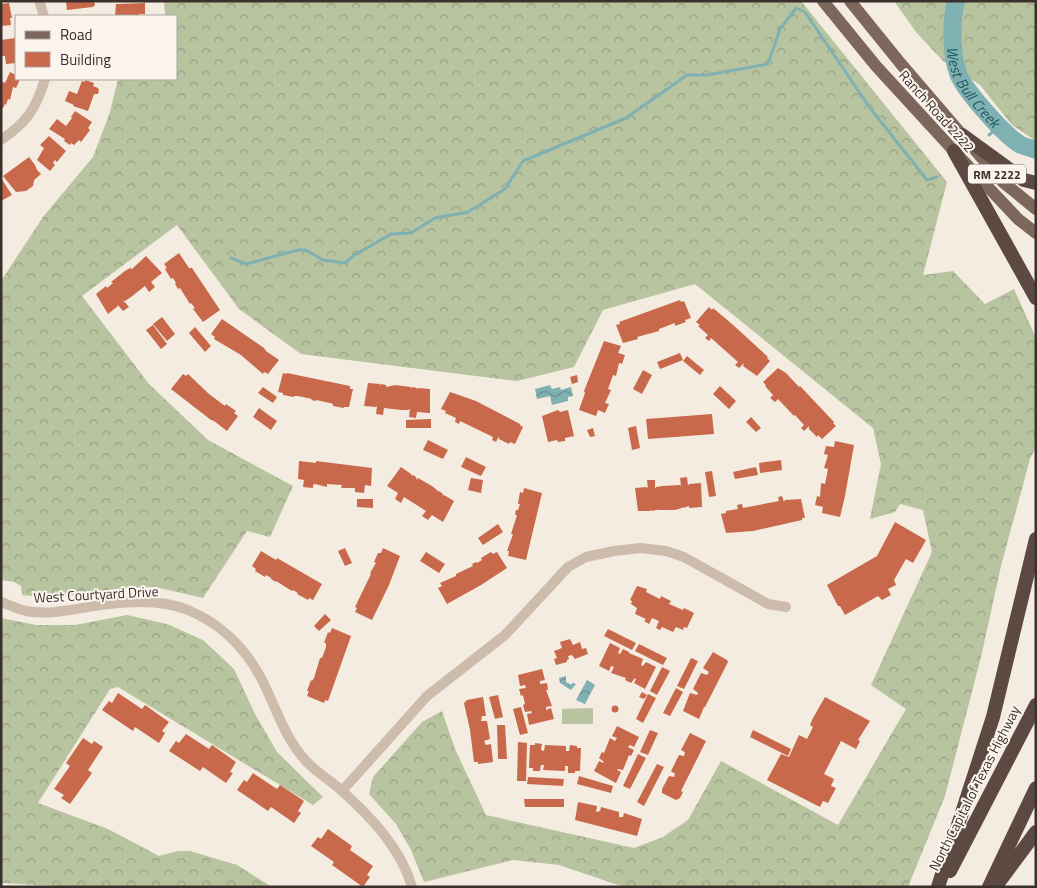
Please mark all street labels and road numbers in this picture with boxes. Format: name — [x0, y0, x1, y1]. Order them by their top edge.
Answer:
street label: Ranch Road 2222 — [894, 65, 980, 157]
road number: RM 2222 — [968, 164, 1026, 183]
street label: West Courtyard Drive — [33, 580, 159, 608]
street label: North Capital of Texas Highway — [923, 701, 1025, 874]

